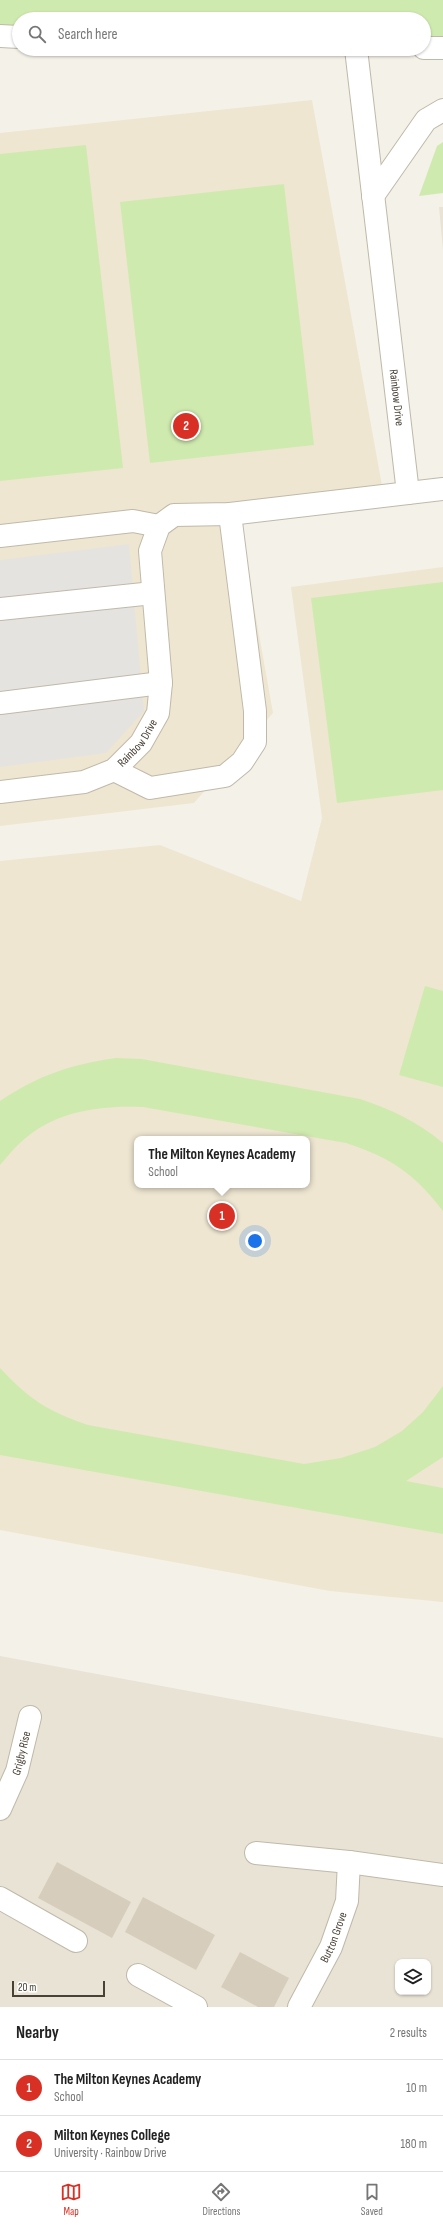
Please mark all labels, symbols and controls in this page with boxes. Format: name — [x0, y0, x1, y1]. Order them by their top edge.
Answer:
search box — [12, 12, 431, 56]
icon: search — [26, 23, 48, 45]
text: Search here — [58, 25, 118, 44]
street label: Rainbow Drive — [386, 369, 407, 427]
pin: 2 — [173, 411, 199, 441]
street label: Rainbow Drive — [114, 716, 161, 770]
popup — [134, 1136, 310, 1188]
text: The Milton Keynes Academy — [148, 1145, 296, 1164]
text: School — [148, 1164, 178, 1180]
pin: 1 — [209, 1201, 235, 1231]
your location — [245, 1231, 265, 1251]
street label: Grigby Rise — [9, 1730, 34, 1778]
street label: Button Grove — [317, 1910, 351, 1965]
map controls — [395, 1959, 431, 1995]
button: layers — [395, 1959, 431, 1995]
scale bar — [12, 1979, 105, 1998]
text: 20 m — [18, 1981, 36, 1994]
text: Nearby — [16, 2023, 59, 2043]
text: 2 results — [390, 2025, 427, 2041]
text: The Milton Keynes Academy — [54, 2070, 201, 2089]
text: 1 — [26, 2080, 32, 2096]
text: 10 m — [406, 2080, 427, 2096]
text: School — [54, 2089, 84, 2105]
text: Milton Keynes College — [54, 2126, 170, 2145]
text: 2 — [26, 2136, 32, 2152]
text: 180 m — [401, 2136, 427, 2152]
text: University · Rainbow Drive — [54, 2145, 167, 2161]
tab: Map — [60, 2181, 82, 2218]
tab: Directions — [203, 2181, 240, 2218]
tab: Saved — [361, 2181, 383, 2218]

